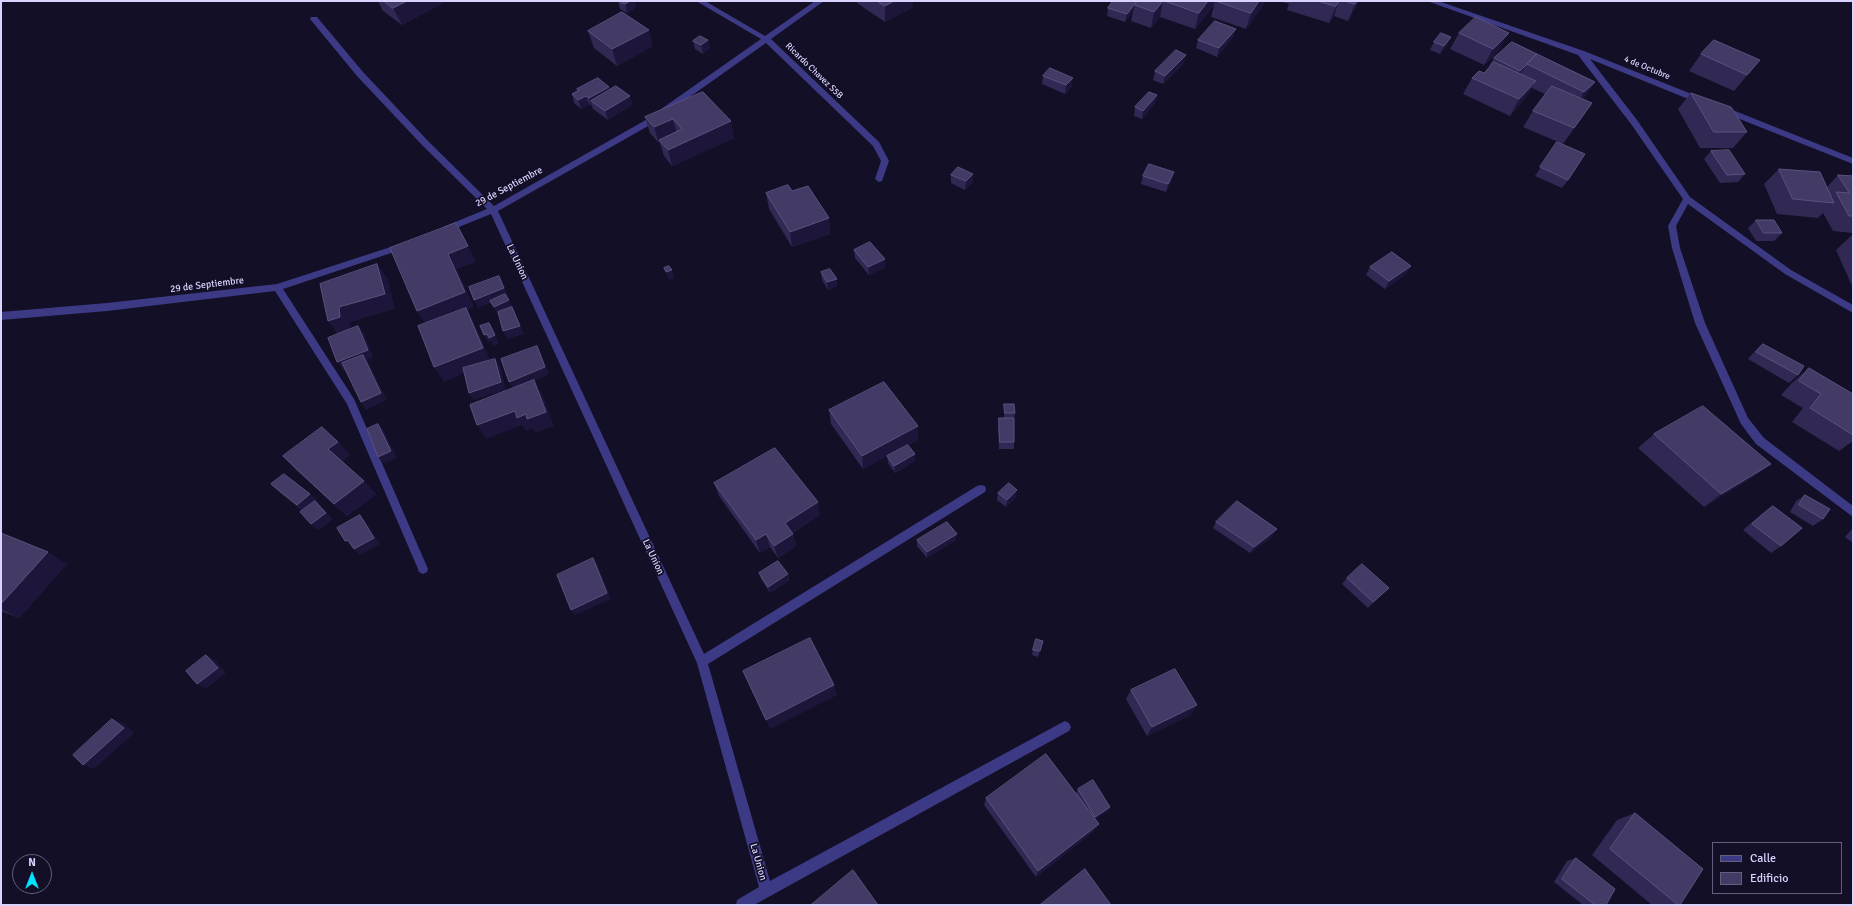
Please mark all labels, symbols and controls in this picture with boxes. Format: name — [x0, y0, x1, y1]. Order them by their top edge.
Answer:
street label: Ricardo Chavez S5B — [783, 41, 845, 101]
street label: 4 de Octubre — [1622, 54, 1672, 82]
street label: 29 de Septiembre — [473, 164, 545, 210]
street label: La Union — [504, 242, 530, 282]
street label: 29 de Septiembre — [169, 275, 245, 295]
street label: La Union — [640, 537, 666, 577]
street label: La Union — [747, 842, 769, 882]
legend — [1712, 842, 1842, 894]
text: Calle — [1750, 851, 1776, 866]
north arrow — [12, 854, 52, 894]
text: N — [28, 856, 36, 869]
text: Edificio — [1750, 871, 1788, 886]

